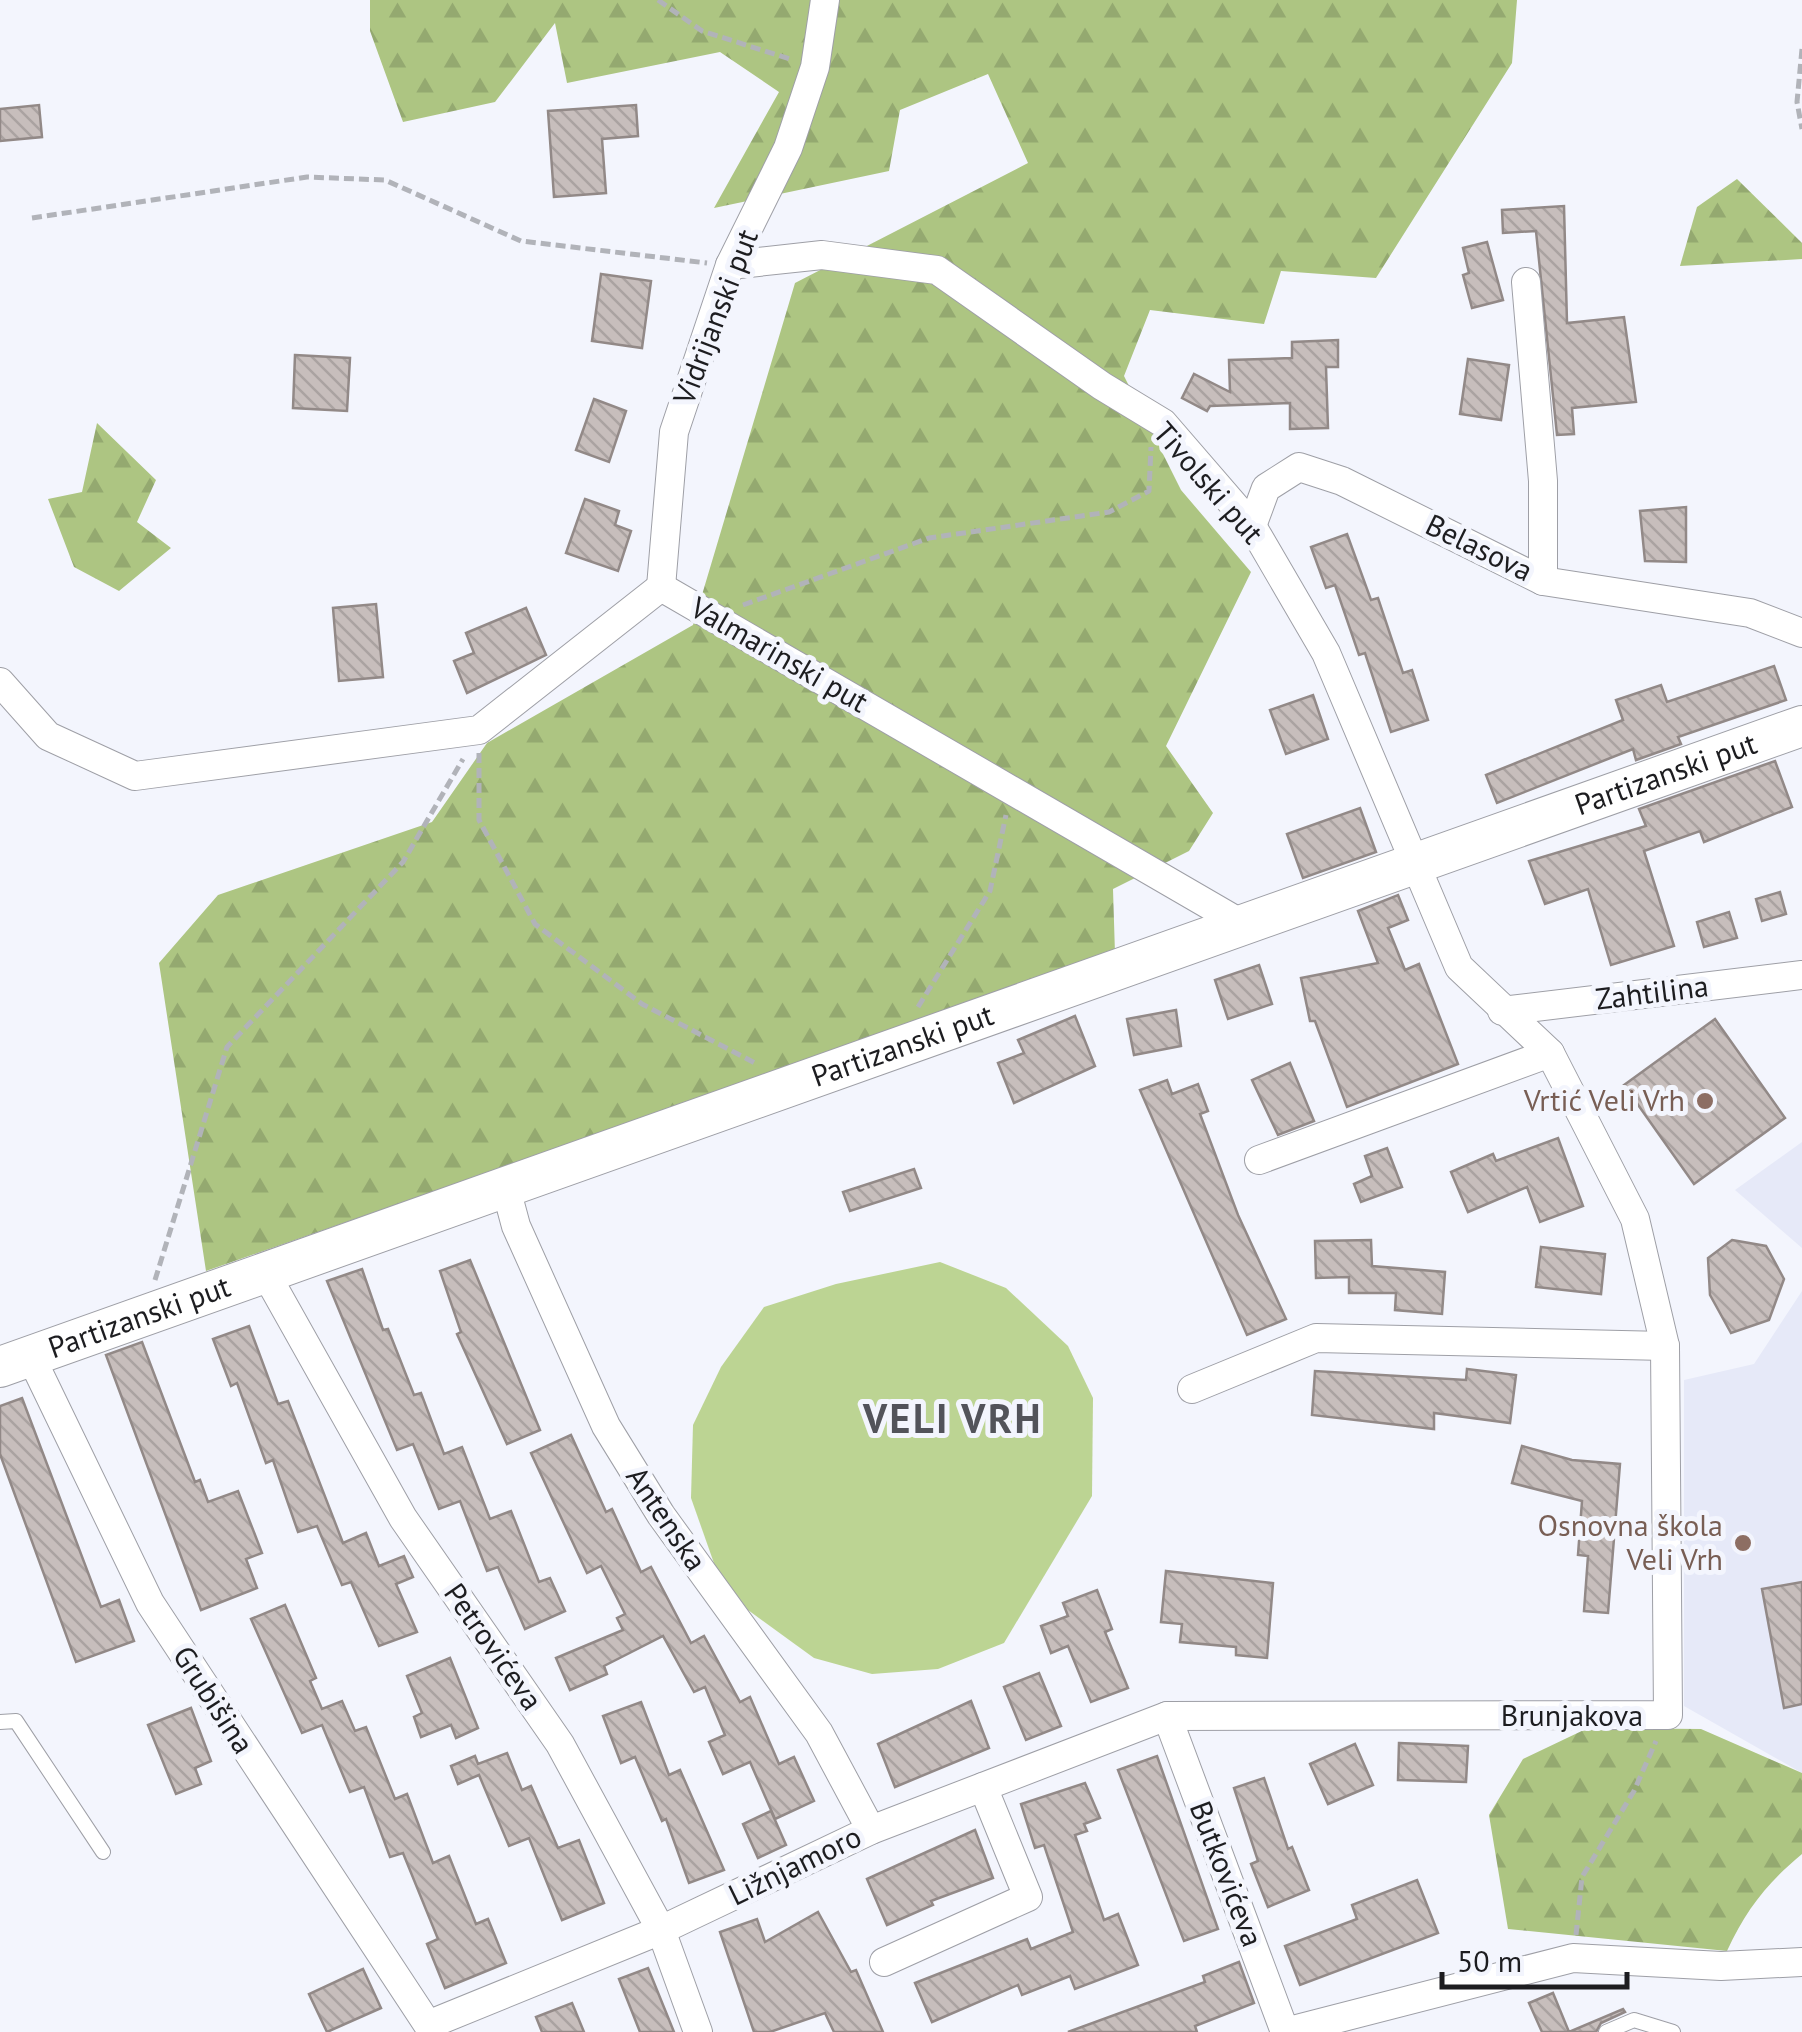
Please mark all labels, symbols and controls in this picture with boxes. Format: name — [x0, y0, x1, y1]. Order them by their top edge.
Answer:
street label: Vidrijanski put — [663, 223, 766, 410]
street label: Tivolski put — [1145, 413, 1273, 551]
street label: Belasova — [1420, 504, 1539, 589]
street label: Valmarinski put — [683, 587, 876, 720]
street label: Partizanski put — [1569, 723, 1761, 823]
street label: Zahtilina — [1593, 965, 1710, 1018]
street label: Partizanski put — [806, 994, 998, 1095]
place label: Vrtić Veli Vrh — [1523, 1080, 1685, 1119]
marker: Vrtić Veli Vrh — [1694, 1090, 1716, 1112]
street label: Partizanski put — [43, 1266, 235, 1366]
district label: VELI VRH — [862, 1392, 1043, 1444]
street label: Antenska — [618, 1459, 716, 1578]
place label: Osnovna škola Veli Vrh — [1538, 1505, 1723, 1578]
marker: Osnovna škola Veli Vrh — [1732, 1532, 1754, 1554]
street label: Petrovićeva — [436, 1575, 552, 1717]
street label: Grubišina — [165, 1638, 264, 1761]
street label: Brunjakova — [1501, 1695, 1643, 1734]
street label: Butkovićeva — [1182, 1795, 1273, 1952]
street label: Ližnjamoro — [722, 1816, 867, 1914]
scale bar — [1442, 1927, 1627, 1989]
text: 50 m — [1457, 1941, 1522, 1980]

